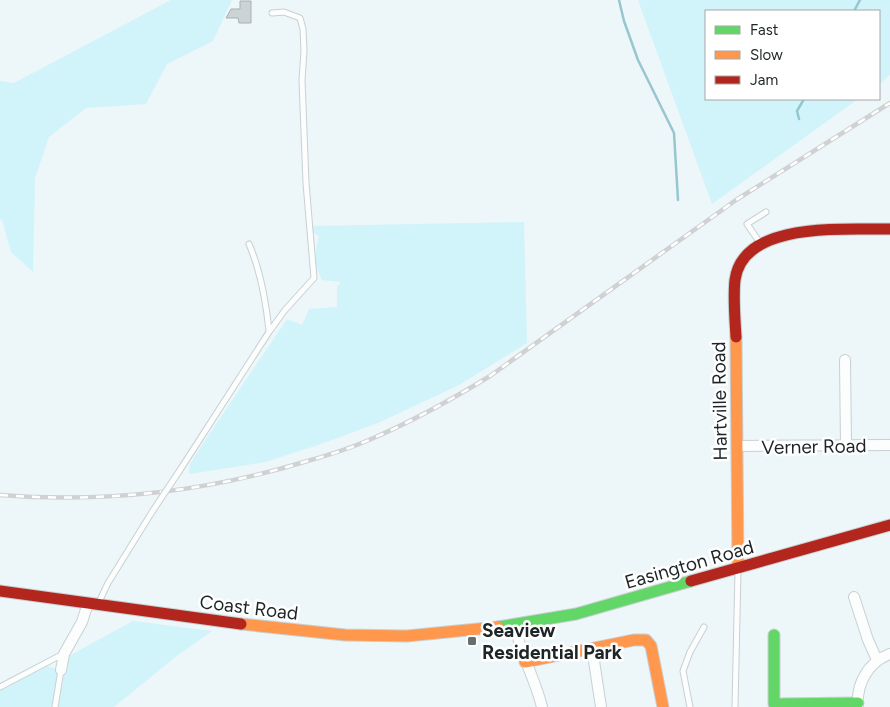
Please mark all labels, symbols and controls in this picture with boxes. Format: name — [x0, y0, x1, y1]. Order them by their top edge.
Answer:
legend — [705, 10, 880, 100]
text: Fast — [750, 21, 779, 39]
text: Slow — [750, 46, 783, 64]
text: Jam — [750, 71, 778, 89]
street label: Hartville Road — [707, 341, 732, 461]
street label: Verner Road — [761, 434, 867, 459]
street label: Easington Road — [622, 535, 756, 594]
street label: Coast Road — [198, 590, 299, 625]
place label: Seaview Residential Park — [482, 619, 623, 664]
marker: Seaview Residential Park — [466, 635, 478, 647]

